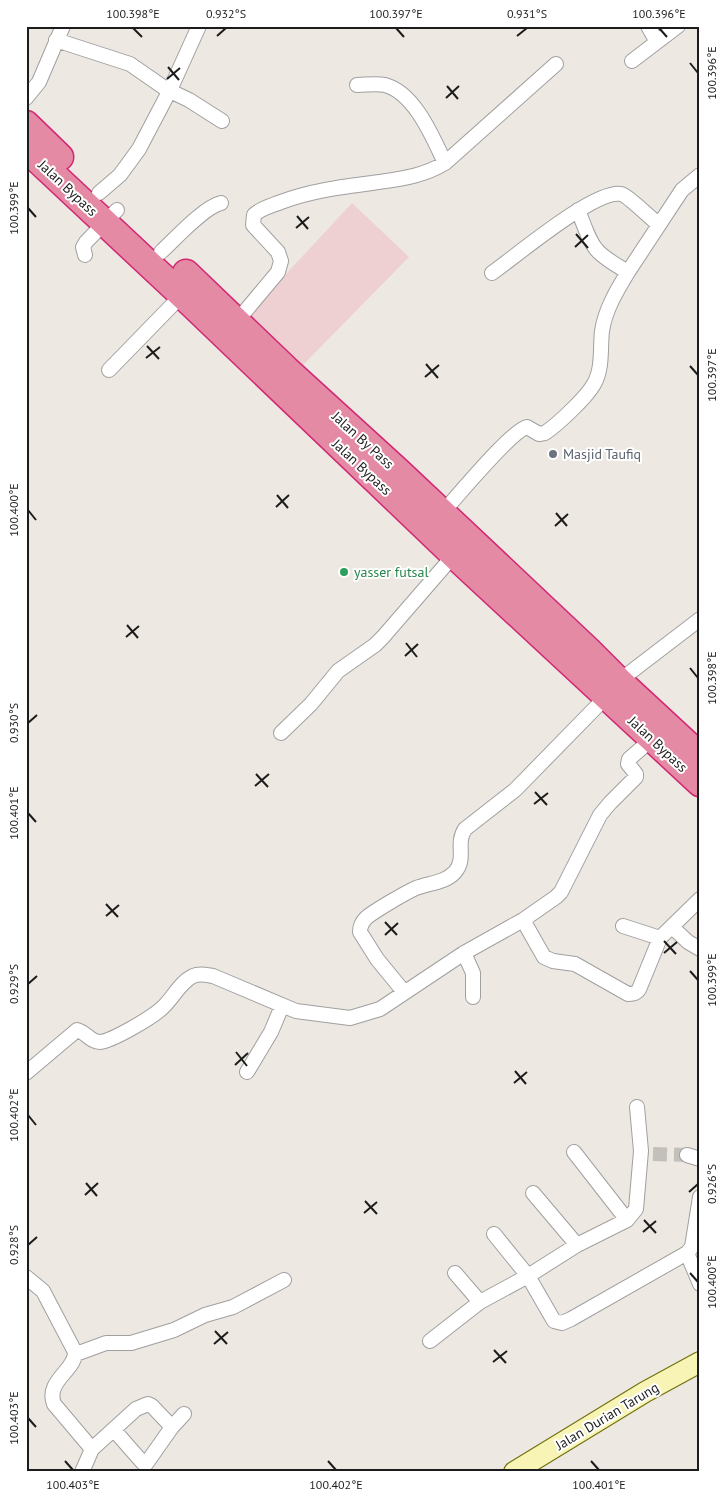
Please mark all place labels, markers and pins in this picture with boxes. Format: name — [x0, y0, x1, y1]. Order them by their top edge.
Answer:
place label: Masjid Taufiq — [563, 445, 641, 463]
marker: Masjid Taufiq — [547, 448, 559, 460]
place label: yasser futsal — [354, 563, 429, 581]
marker: yasser futsal — [338, 566, 350, 578]

